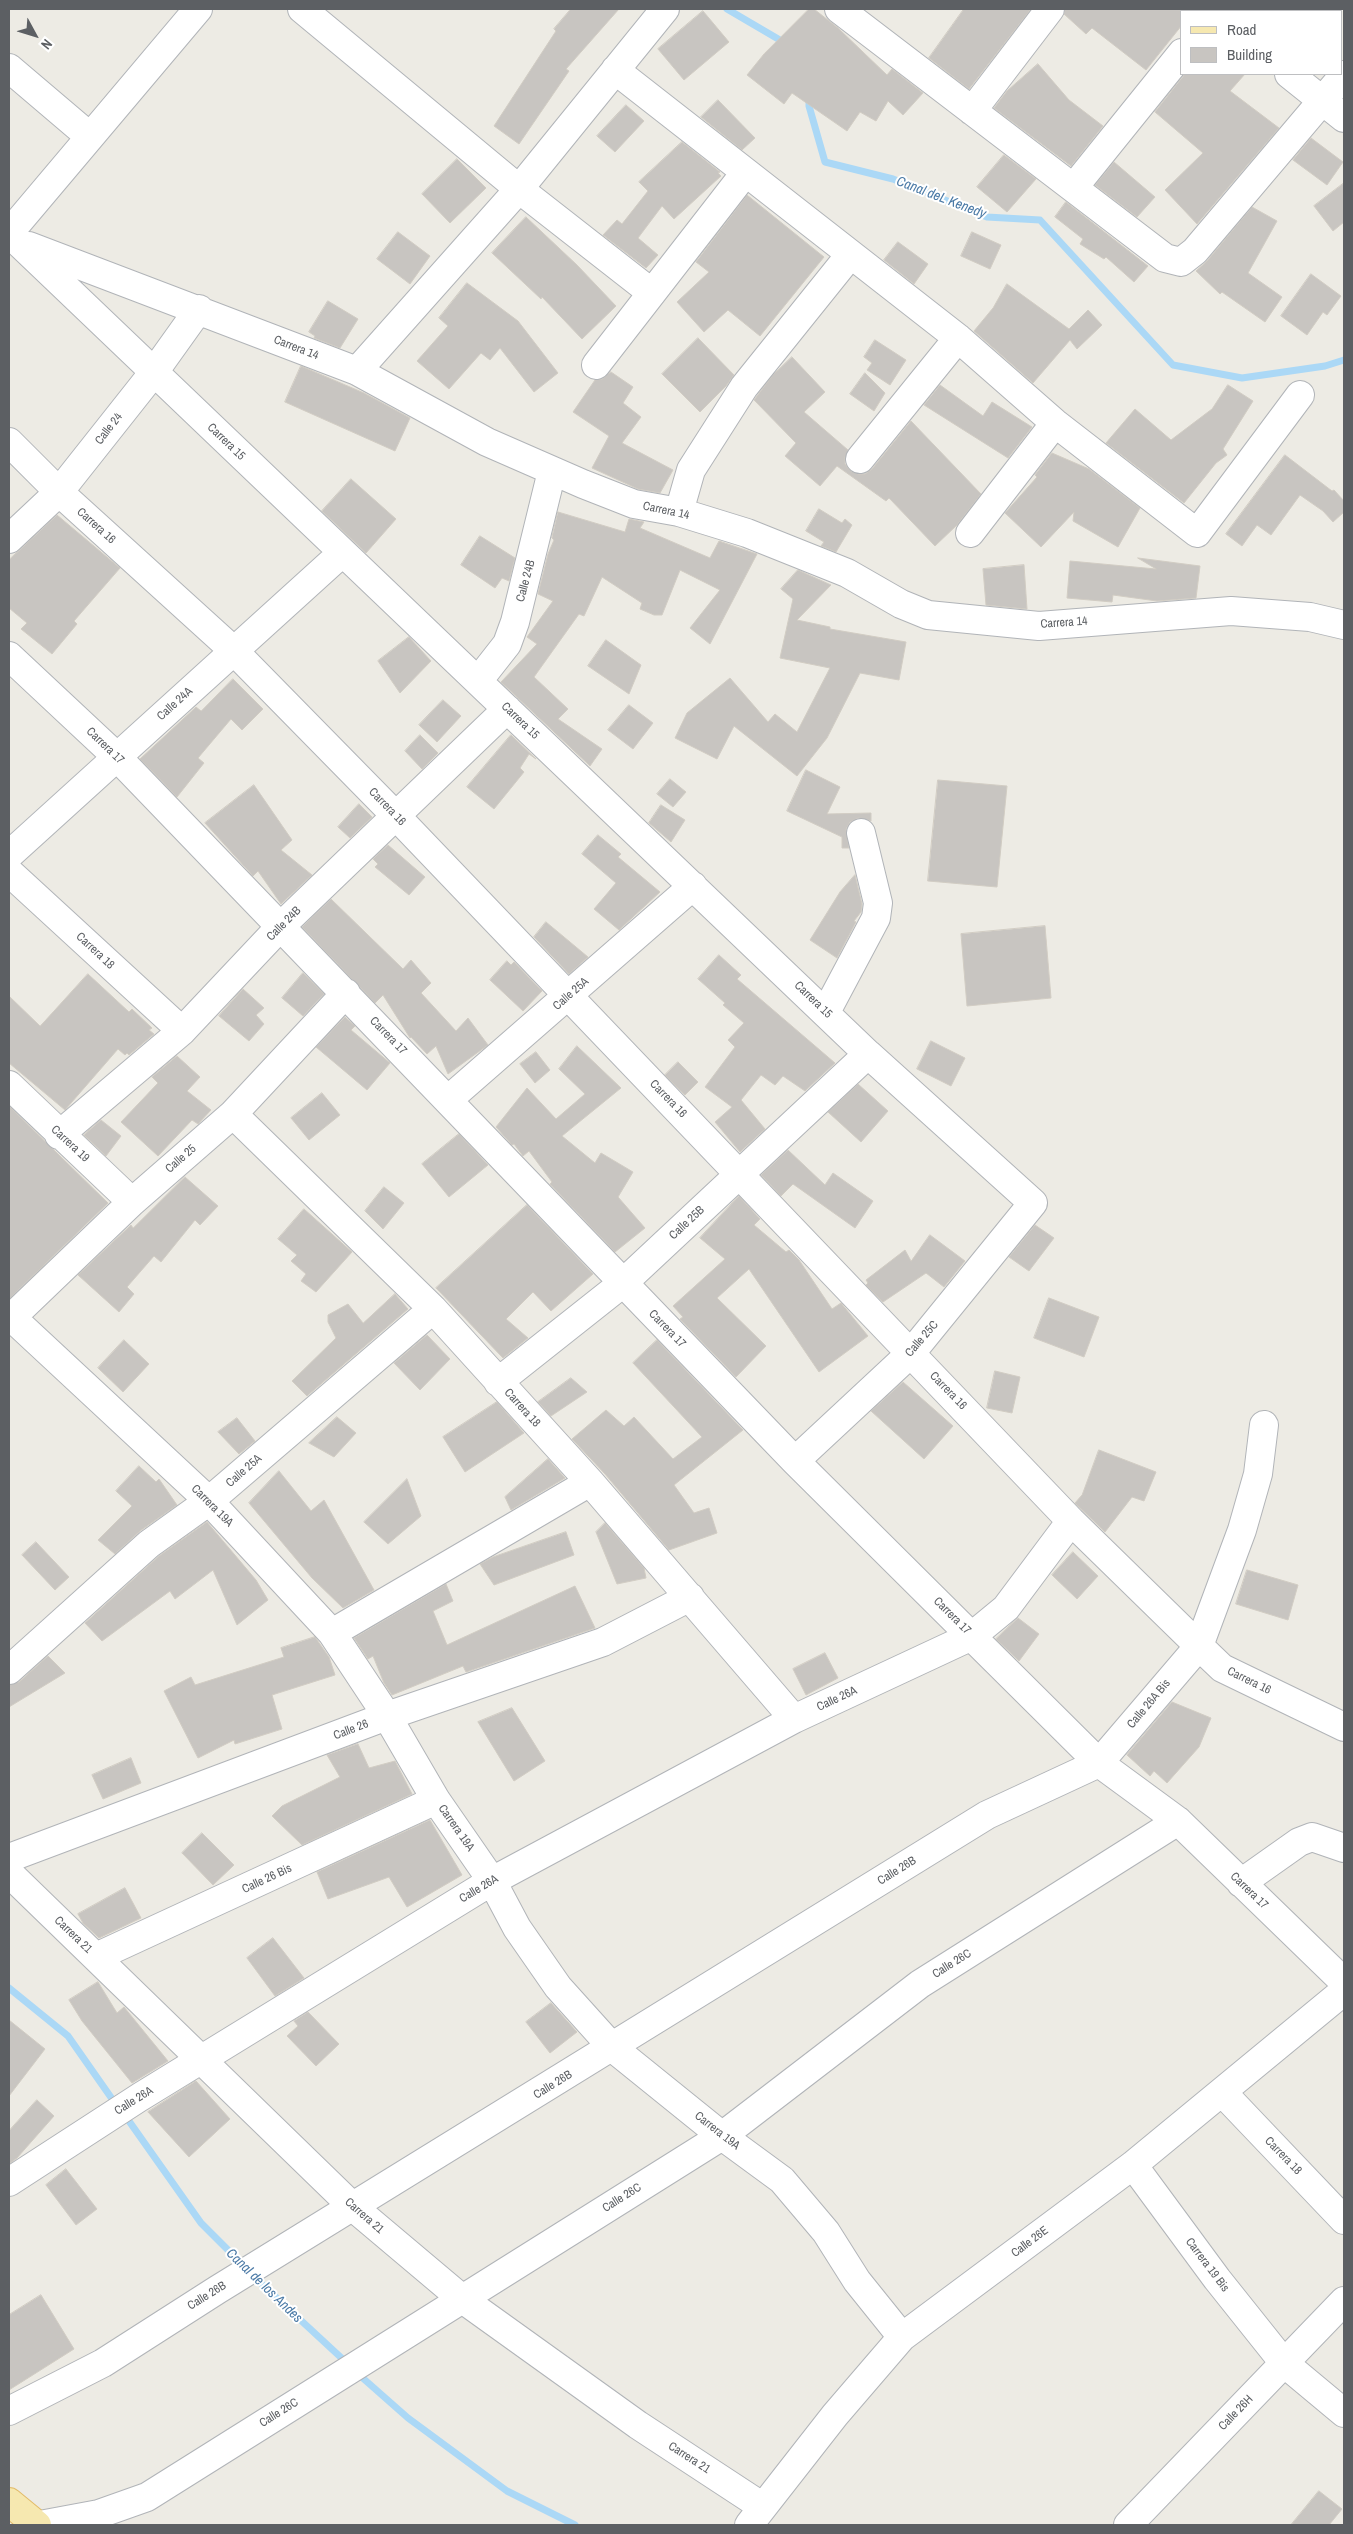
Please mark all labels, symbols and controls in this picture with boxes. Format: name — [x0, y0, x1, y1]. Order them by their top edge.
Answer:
north arrow — [10, 10, 60, 60]
legend — [1180, 10, 1343, 75]
text: Road — [1227, 19, 1256, 40]
text: N — [37, 36, 56, 53]
text: Building — [1227, 44, 1272, 65]
water label: Canal deL Kenedy — [894, 173, 988, 223]
street label: Carrera 14 — [271, 333, 321, 363]
street label: Calle 24 — [92, 410, 126, 448]
street label: Carrera 15 — [204, 420, 248, 464]
street label: Carrera 14 — [642, 499, 690, 523]
street label: Carrera 16 — [74, 505, 118, 547]
street label: Calle 24B — [514, 559, 538, 603]
street label: Carrera 14 — [1040, 614, 1088, 632]
street label: Calle 24A — [154, 684, 196, 724]
street label: Carrera 15 — [498, 699, 542, 743]
street label: Carrera 17 — [83, 724, 127, 768]
street label: Carrera 16 — [365, 785, 409, 829]
street label: Calle 24B — [264, 904, 304, 944]
street label: Carrera 18 — [73, 930, 117, 972]
street label: Calle 25A — [550, 975, 592, 1013]
street label: Carrera 15 — [791, 978, 835, 1022]
street label: Carrera 17 — [366, 1014, 410, 1058]
street label: Carrera 16 — [646, 1077, 690, 1121]
street label: Carrera 19 — [48, 1123, 92, 1165]
street label: Calle 25 — [163, 1142, 199, 1176]
street label: Calle 25B — [666, 1203, 708, 1243]
street label: Carrera 17 — [645, 1307, 689, 1351]
street label: Calle 25C — [902, 1318, 942, 1360]
street label: Carrera 16 — [926, 1369, 970, 1413]
street label: Carrera 18 — [501, 1386, 543, 1430]
street label: Calle 25A — [223, 1452, 265, 1490]
street label: Carrera 19A — [188, 1482, 236, 1530]
street label: Carrera 17 — [930, 1594, 974, 1638]
street label: Carrera 16 — [1225, 1664, 1273, 1698]
street label: Calle 26A Bis — [1124, 1677, 1174, 1731]
street label: Calle 26A — [815, 1683, 859, 1715]
street label: Calle 26 — [332, 1717, 370, 1743]
street label: Carrera 19A — [435, 1802, 477, 1854]
street label: Calle 26B — [875, 1854, 919, 1888]
street label: Calle 26 Bis — [240, 1861, 294, 1897]
street label: Carrera 17 — [1227, 1869, 1271, 1913]
street label: Calle 26A — [457, 1872, 501, 1906]
street label: Carrera 21 — [51, 1913, 95, 1957]
street label: Calle 26C — [930, 1946, 974, 1982]
street label: Calle 26B — [531, 2068, 575, 2102]
street label: Calle 26A — [112, 2084, 156, 2118]
street label: Carrera 19A — [691, 2109, 743, 2153]
street label: Carrera 18 — [1261, 2134, 1305, 2178]
street label: Calle 26C — [600, 2180, 644, 2216]
street label: Carrera 21 — [342, 2195, 386, 2237]
street label: Calle 26E — [1009, 2223, 1051, 2261]
street label: Carrera 19 Bis — [1182, 2235, 1232, 2295]
water label: Canal de los Andes — [222, 2245, 306, 2327]
street label: Calle 26B — [185, 2279, 229, 2313]
street label: Calle 26H — [1216, 2392, 1256, 2434]
street label: Calle 26C — [257, 2395, 301, 2431]
street label: Carrera 21 — [665, 2439, 713, 2477]

